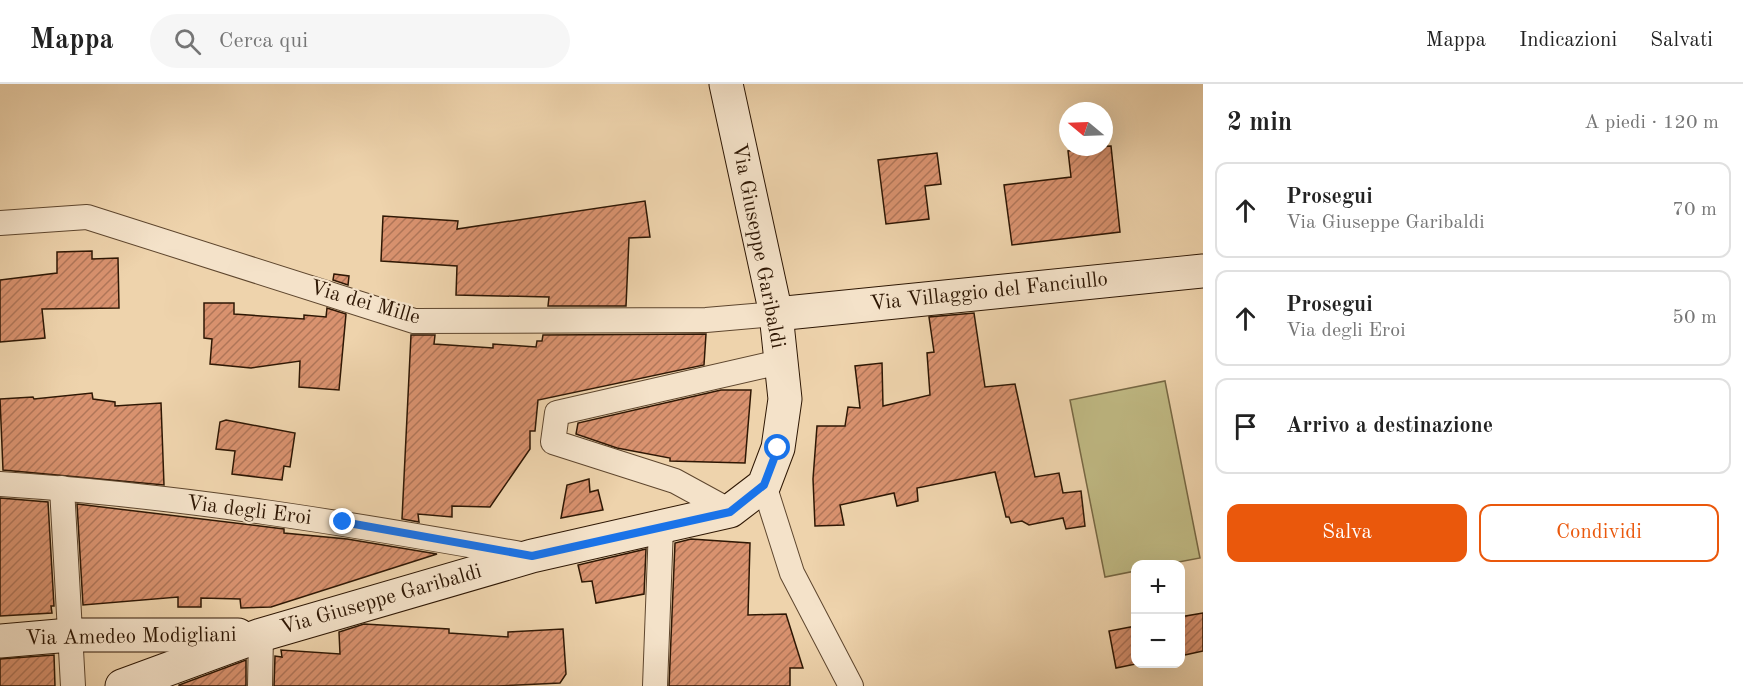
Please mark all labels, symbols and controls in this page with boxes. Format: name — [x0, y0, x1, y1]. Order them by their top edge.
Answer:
search box — [150, 14, 570, 68]
icon: search — [171, 25, 204, 58]
text: Mappa — [30, 27, 114, 55]
text: Cerca qui — [219, 30, 308, 52]
text: Mappa — [1426, 30, 1486, 51]
text: Indicazioni — [1519, 30, 1617, 51]
text: Salvati — [1650, 30, 1713, 51]
north arrow — [1059, 102, 1113, 156]
text: 2 min — [1227, 110, 1292, 136]
text: A piedi · 120 m — [1584, 113, 1719, 133]
street label: Via Giuseppe Garibaldi — [728, 142, 788, 350]
text: Prosegui — [1286, 186, 1373, 208]
icon: ahead — [1229, 194, 1262, 227]
text: 70 m — [1672, 200, 1717, 220]
text: Via Giuseppe Garibaldi — [1286, 213, 1485, 233]
street label: Via Villaggio del Fanciullo — [869, 269, 1109, 315]
street label: Via dei Mille — [307, 277, 423, 329]
text: Prosegui — [1286, 294, 1373, 316]
icon: ahead — [1229, 302, 1262, 335]
text: 50 m — [1672, 308, 1717, 328]
text: Via degli Eroi — [1286, 321, 1406, 341]
icon: arrive — [1229, 410, 1262, 443]
text: Arrivo a destinazione — [1286, 415, 1493, 437]
route start — [764, 434, 790, 460]
street label: Via degli Eroi — [185, 493, 313, 529]
button: Salva — [1227, 504, 1467, 562]
button: Condividi — [1479, 504, 1719, 562]
route end — [329, 508, 355, 534]
map controls — [1131, 560, 1185, 668]
button: + — [1131, 560, 1185, 614]
street label: Via Giuseppe Garibaldi — [278, 561, 484, 639]
button: − — [1131, 614, 1185, 668]
street label: Via Amedeo Modigliani — [25, 625, 237, 649]

